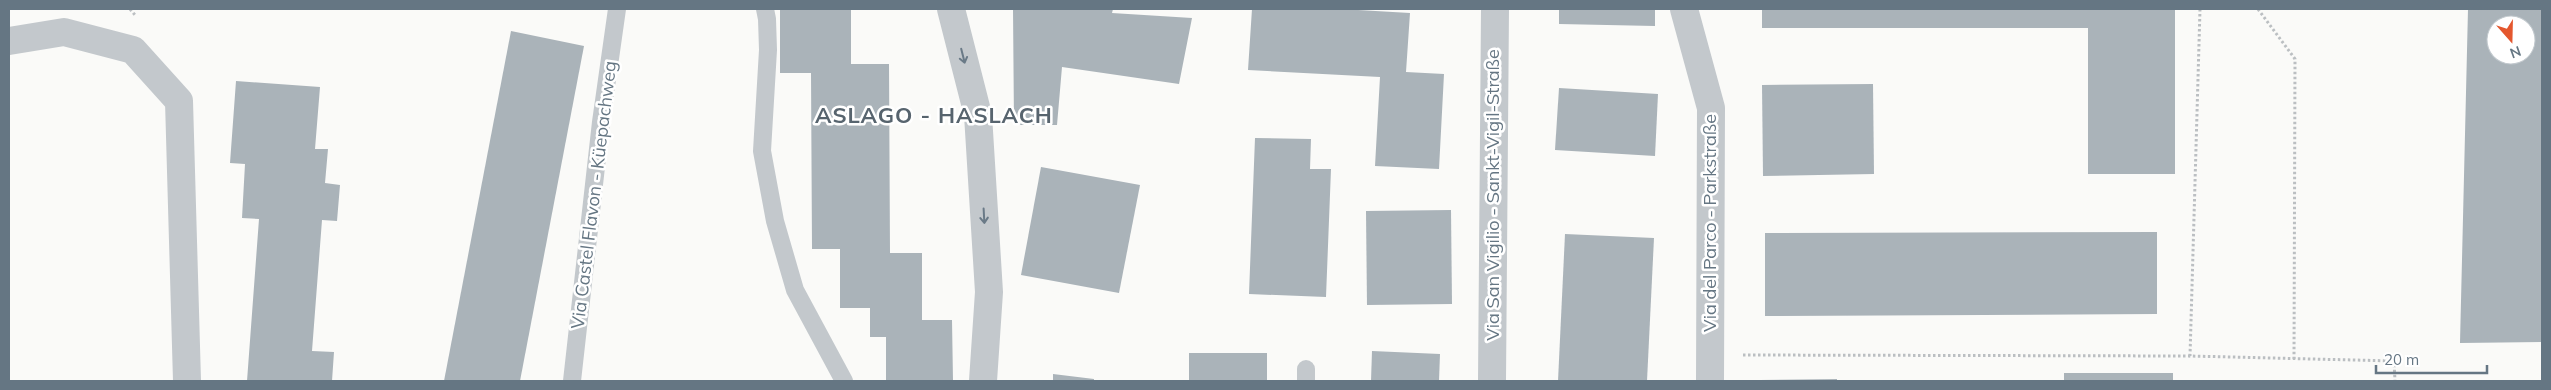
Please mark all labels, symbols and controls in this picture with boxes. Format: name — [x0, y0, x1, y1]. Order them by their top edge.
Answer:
north arrow — [2486, 15, 2536, 65]
text: N — [2507, 42, 2523, 62]
one-way arrow — [959, 48, 968, 64]
street label: Via San Vigilio - Sankt-Vigil-Straße — [1481, 49, 1504, 341]
street label: Via Castel Flavon - Küepachweg — [566, 60, 621, 330]
district label: ASLAGO - HASLACH — [815, 101, 1053, 129]
street label: Via del Parco - Parkstraße — [1698, 114, 1721, 332]
one-way arrow — [980, 208, 989, 224]
scale bar — [2376, 342, 2487, 374]
text: 20 m — [2384, 350, 2419, 369]

